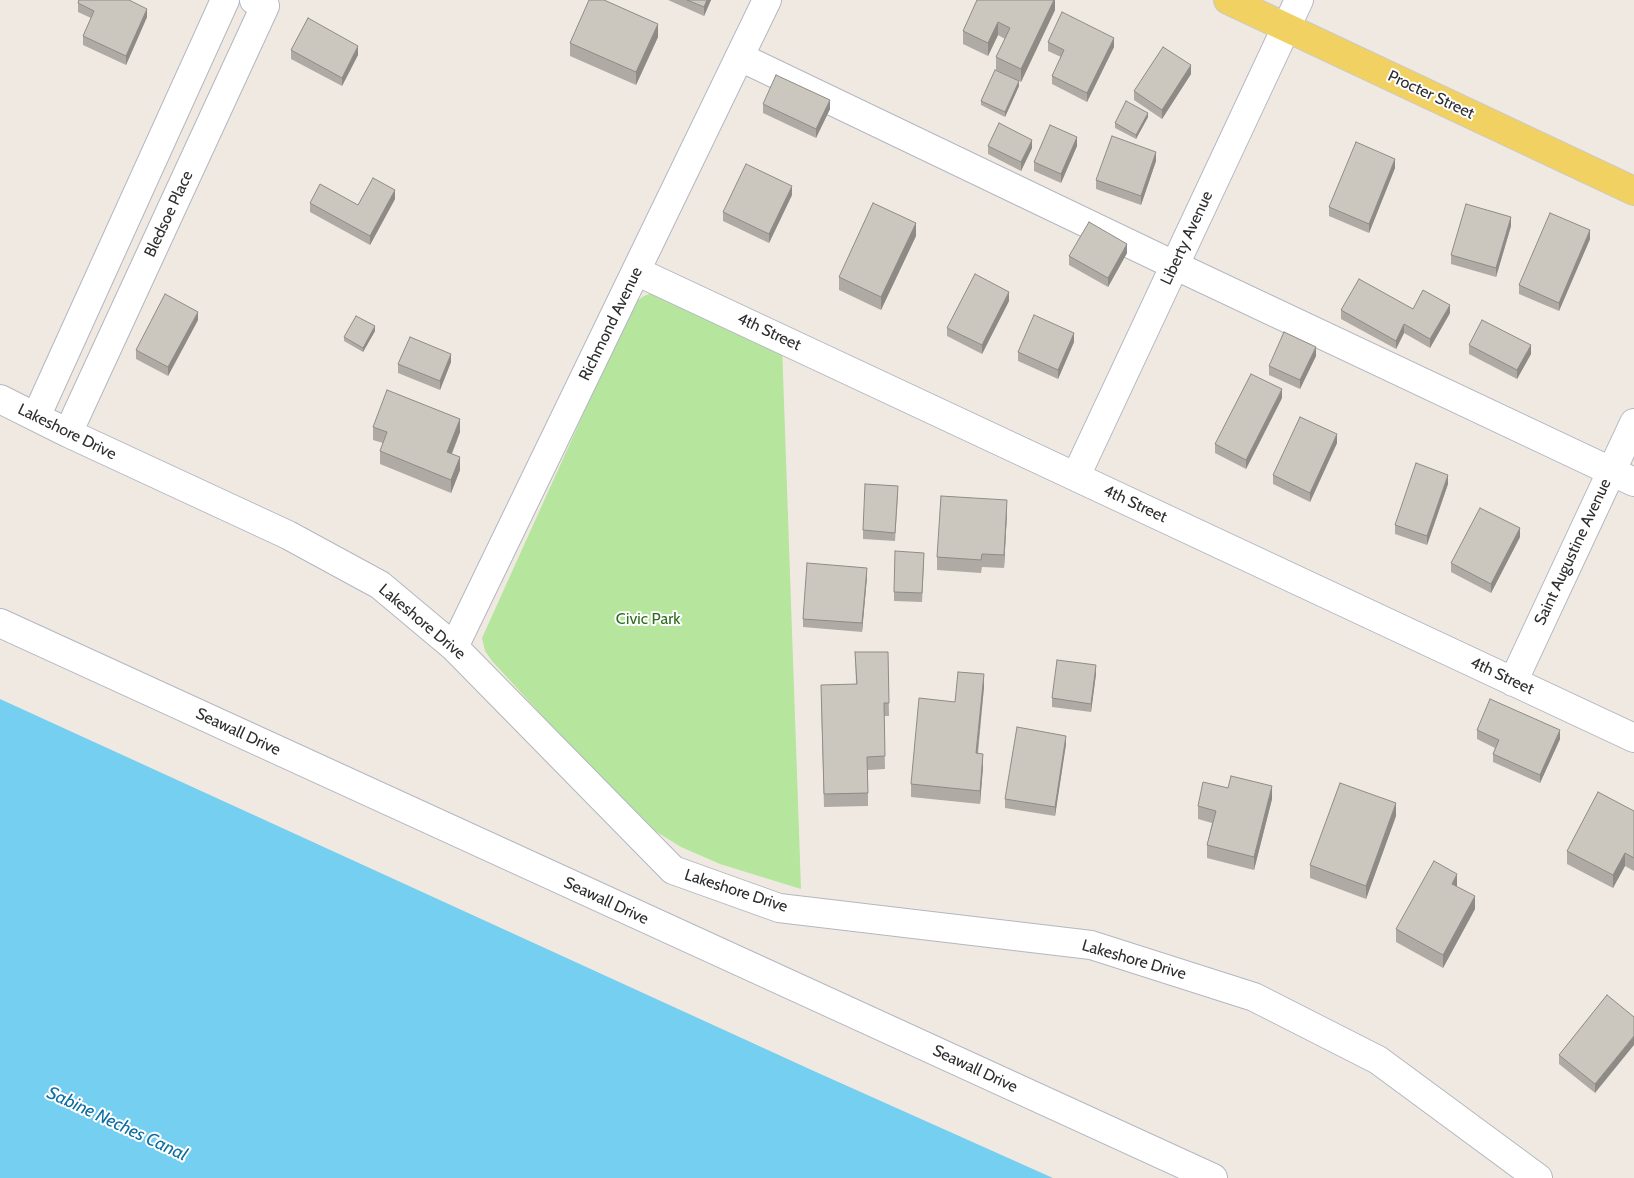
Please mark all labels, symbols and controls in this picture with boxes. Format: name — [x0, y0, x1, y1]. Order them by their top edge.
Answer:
street label: Procter Street — [1385, 67, 1477, 123]
street label: Bledsoe Place — [141, 168, 197, 260]
street label: Liberty Avenue — [1157, 188, 1217, 288]
street label: Richmond Avenue — [575, 264, 647, 384]
street label: 4th Street — [734, 309, 804, 355]
street label: Lakeshore Drive — [15, 400, 119, 464]
street label: Saint Augustine Avenue — [1531, 476, 1615, 628]
street label: 4th Street — [1100, 481, 1170, 527]
street label: Lakeshore Drive — [375, 580, 469, 664]
park label: Civic Park — [616, 609, 680, 629]
street label: 4th Street — [1467, 653, 1537, 699]
street label: Seawall Drive — [193, 704, 283, 760]
street label: Lakeshore Drive — [682, 865, 790, 917]
street label: Seawall Drive — [561, 873, 651, 929]
street label: Lakeshore Drive — [1080, 936, 1188, 984]
street label: Seawall Drive — [930, 1041, 1020, 1097]
water label: Sabine Neches Canal — [43, 1082, 191, 1166]

